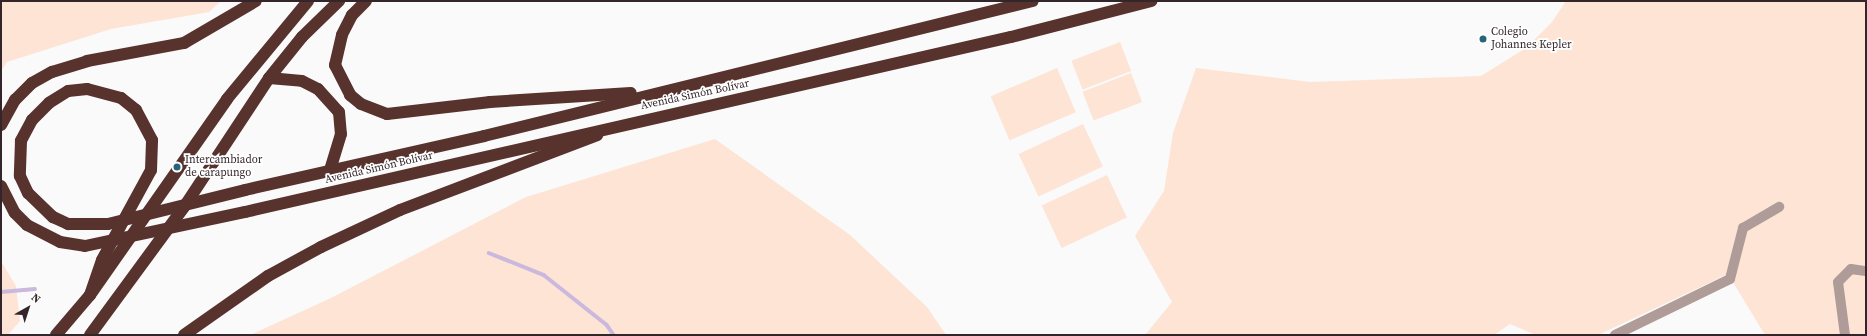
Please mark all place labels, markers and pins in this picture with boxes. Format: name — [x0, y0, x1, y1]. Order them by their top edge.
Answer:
place label: Colegio Johannes Kepler — [1491, 26, 1572, 52]
marker: Colegio Johannes Kepler — [1478, 34, 1488, 44]
place label: Intercambiador de carapungo — [185, 154, 262, 180]
marker: Intercambiador de carapungo — [172, 162, 182, 172]

